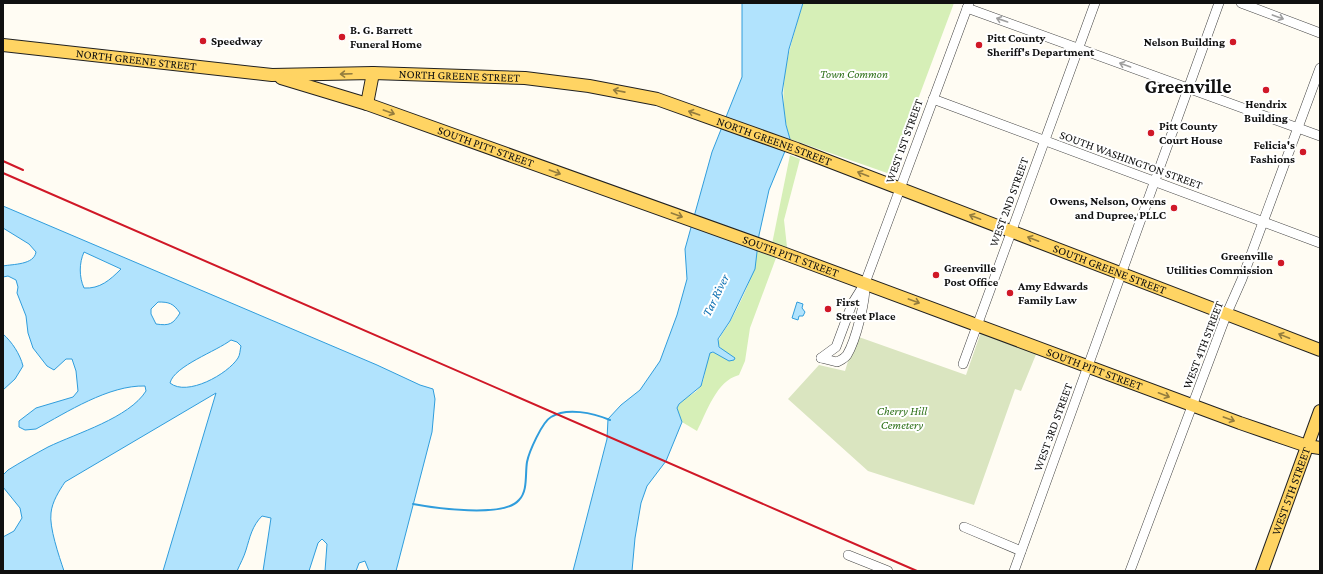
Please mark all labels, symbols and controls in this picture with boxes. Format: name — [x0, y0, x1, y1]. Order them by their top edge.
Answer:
one-way arrow — [1271, 13, 1283, 21]
one-way arrow — [997, 16, 1009, 24]
place label: B. G. Barrett Funeral Home — [350, 23, 422, 51]
place label: Pitt County Sheriff's Department — [987, 31, 1095, 59]
marker: B. G. Barrett Funeral Home — [337, 32, 347, 42]
place label: Speedway — [211, 34, 263, 48]
place label: Nelson Building — [1144, 35, 1225, 49]
marker: Speedway — [198, 36, 208, 46]
marker: Nelson Building — [1228, 37, 1238, 47]
marker: Pitt County Sheriff's Department — [974, 40, 984, 50]
street label: NORTH GREENE STREET — [75, 46, 198, 74]
one-way arrow — [1120, 61, 1132, 69]
street label: NORTH GREENE STREET — [398, 67, 521, 85]
park label: Town Common — [820, 67, 888, 81]
one-way arrow — [340, 70, 353, 77]
district label: Greenville — [1145, 75, 1231, 97]
marker: Hendrix Building — [1261, 85, 1271, 95]
one-way arrow — [613, 87, 626, 95]
street label: WEST 1ST STREET — [882, 97, 926, 185]
place label: Hendrix Building — [1244, 97, 1288, 125]
one-way arrow — [689, 108, 701, 116]
one-way arrow — [382, 109, 394, 117]
street label: NORTH GREENE STREET — [715, 114, 834, 169]
place label: Pitt County Court House — [1159, 119, 1223, 147]
street label: SOUTH PITT STREET — [436, 123, 536, 170]
street label: SOUTH WASHINGTON STREET — [1058, 128, 1205, 193]
marker: Pitt County Court House — [1146, 128, 1156, 138]
place label: Felicia's Fashions — [1250, 138, 1295, 166]
marker: Felicia's Fashions — [1298, 147, 1308, 157]
street label: WEST 2ND STREET — [986, 155, 1032, 249]
one-way arrow — [548, 168, 560, 176]
one-way arrow — [858, 169, 870, 177]
place label: Owens, Nelson, Owens and Dupree, PLLC — [1050, 194, 1167, 222]
marker: Owens, Nelson, Owens and Dupree, PLLC — [1169, 203, 1179, 213]
one-way arrow — [671, 212, 683, 220]
one-way arrow — [969, 213, 981, 221]
street label: SOUTH PITT STREET — [741, 232, 841, 280]
one-way arrow — [1027, 235, 1039, 243]
street label: SOUTH GREENE STREET — [1051, 241, 1169, 297]
place label: Greenville Utilities Commission — [1166, 249, 1273, 277]
marker: Greenville Utilities Commission — [1276, 258, 1286, 268]
place label: Greenville Post Office — [944, 261, 999, 289]
marker: Greenville Post Office — [931, 270, 941, 280]
water label: Tar River — [699, 271, 732, 319]
place label: Amy Edwards Family Law — [1017, 279, 1088, 307]
marker: Amy Edwards Family Law — [1005, 288, 1015, 298]
place label: First Street Place — [836, 295, 896, 323]
one-way arrow — [908, 298, 920, 306]
street label: WEST 4TH STREET — [1180, 299, 1226, 391]
marker: First Street Place — [823, 304, 833, 314]
one-way arrow — [1278, 332, 1290, 339]
street label: SOUTH PITT STREET — [1044, 345, 1145, 393]
street label: WEST 3RD STREET — [1031, 381, 1076, 473]
one-way arrow — [1157, 391, 1169, 399]
park label: Cherry Hill Cemetery — [877, 404, 928, 432]
one-way arrow — [1222, 416, 1235, 423]
street label: WEST 5TH STREET — [1269, 445, 1313, 537]

